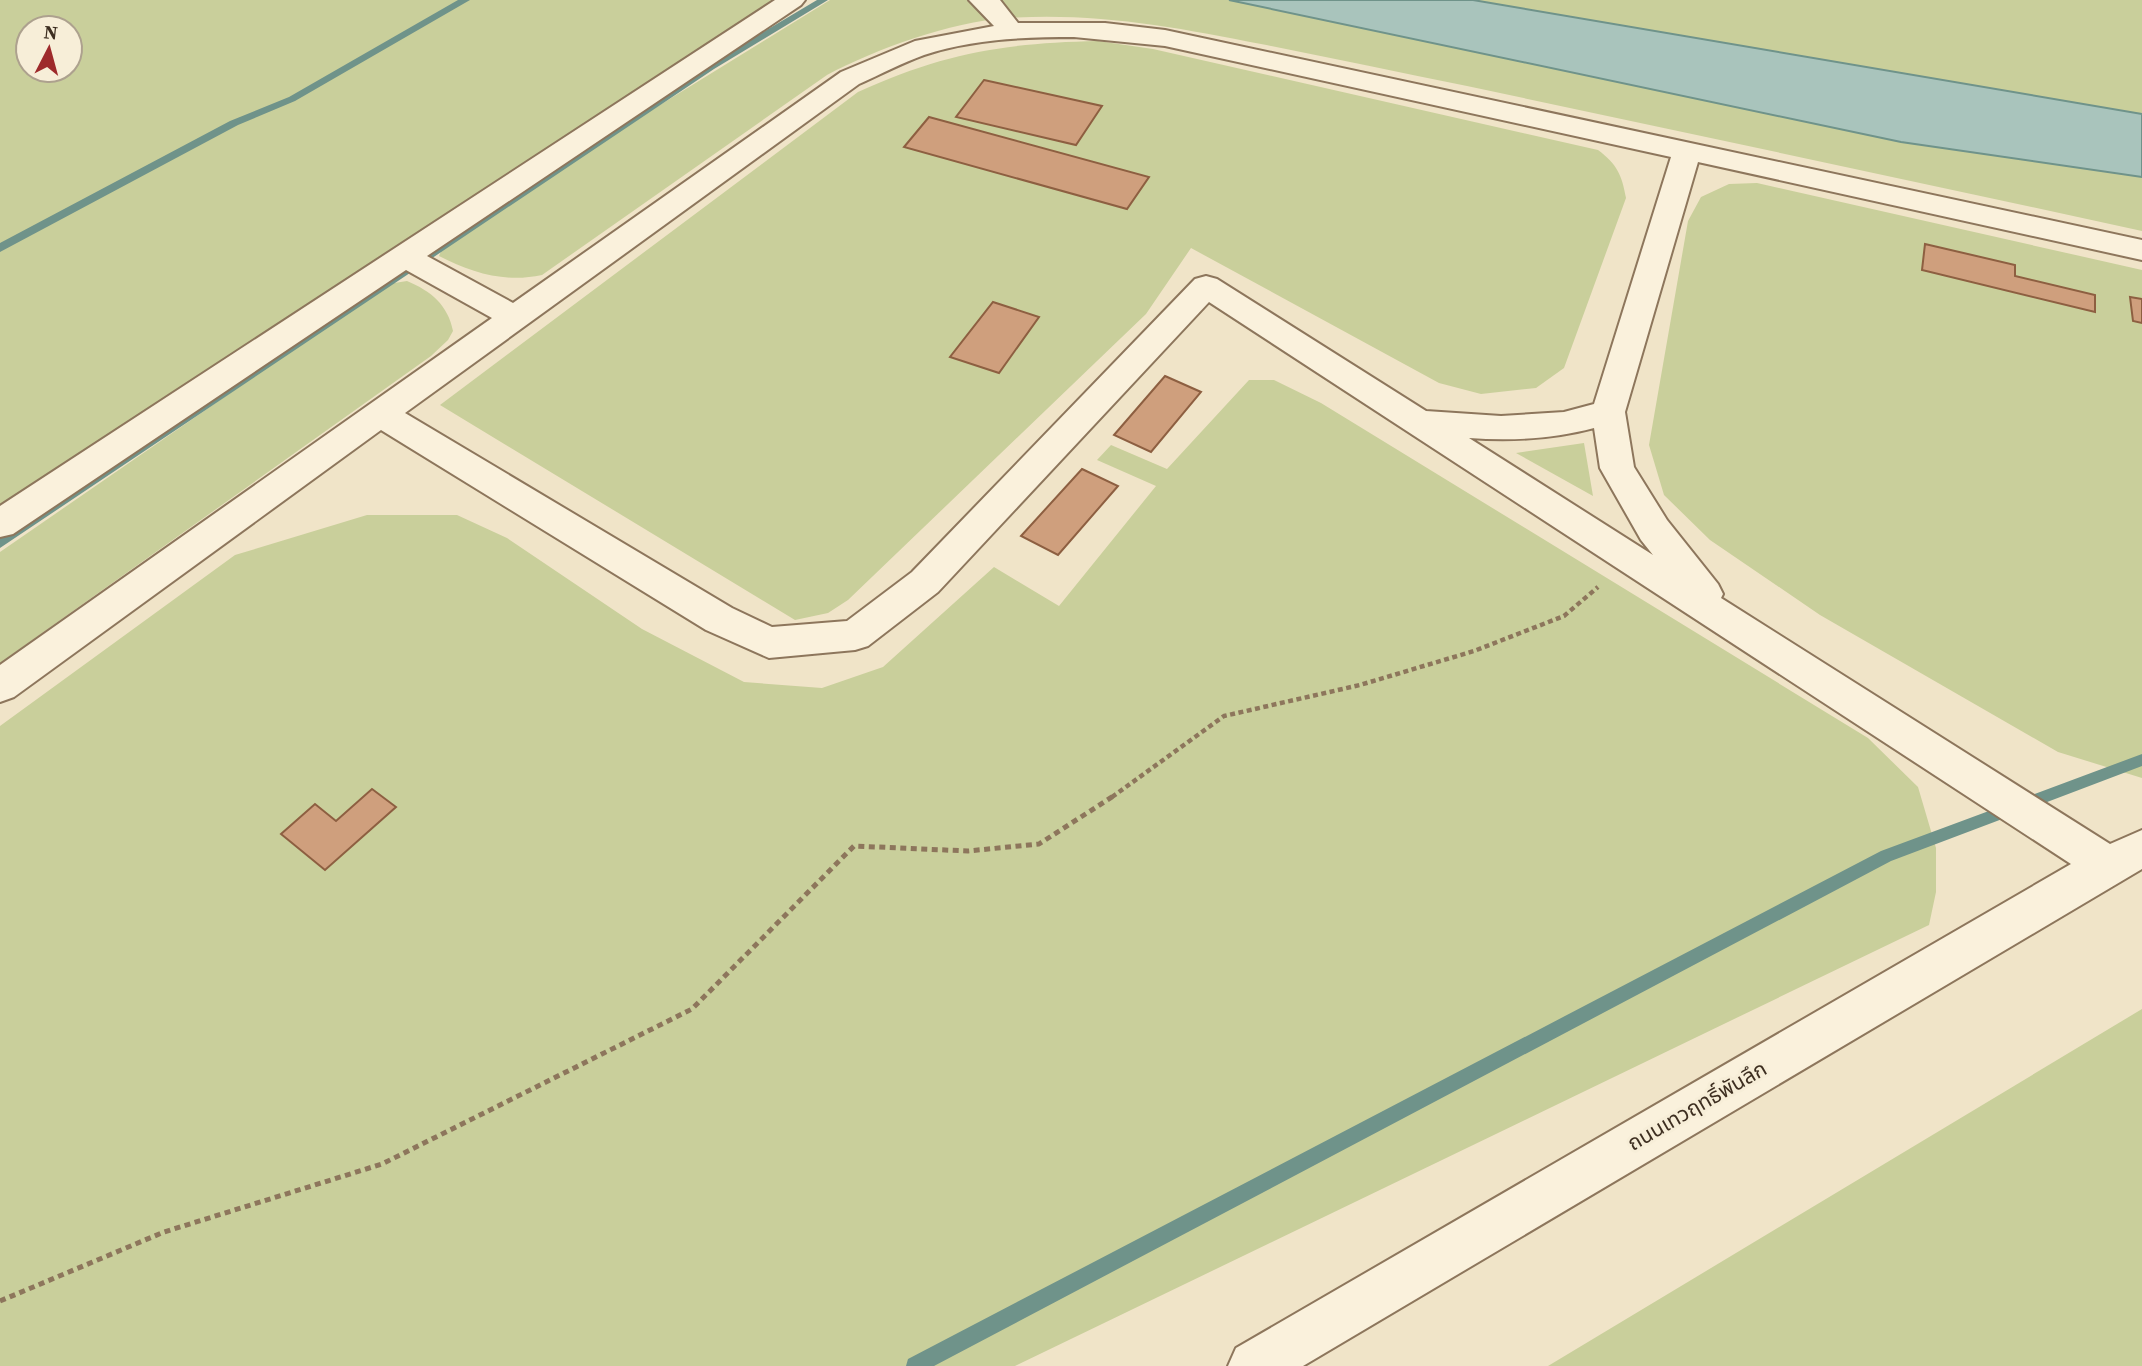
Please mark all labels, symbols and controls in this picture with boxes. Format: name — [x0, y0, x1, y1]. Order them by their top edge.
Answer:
north arrow — [14, 14, 84, 84]
text: N — [43, 18, 59, 46]
street label: ถนนเทวฤทธิ์พันลึก — [1622, 1054, 1772, 1157]

